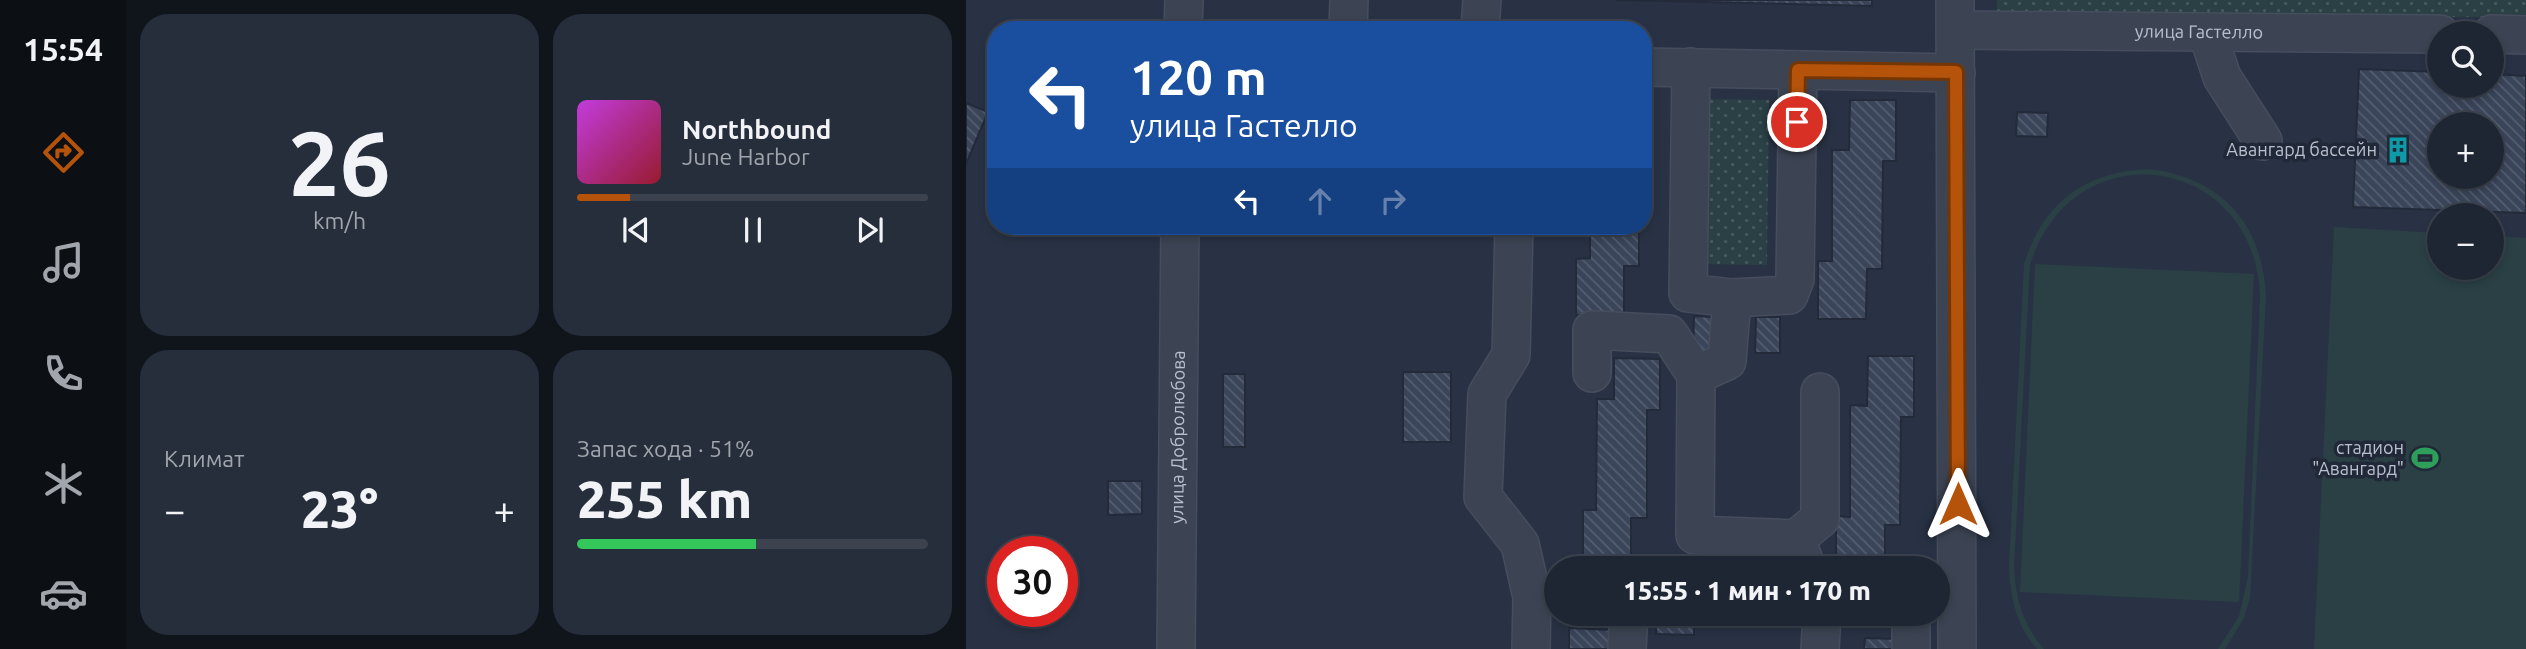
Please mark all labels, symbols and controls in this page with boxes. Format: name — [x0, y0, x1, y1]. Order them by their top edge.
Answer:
street label: улица Гастелло — [2135, 20, 2263, 42]
map controls — [2427, 21, 2504, 280]
button: search — [2427, 21, 2504, 98]
text: 15:54 — [23, 31, 103, 67]
icon: left — [1015, 49, 1106, 140]
text: 120 m — [1130, 49, 1267, 104]
pin — [1767, 92, 1827, 152]
icon: arrive — [1778, 103, 1816, 141]
text: улица Гастелло — [1130, 107, 1358, 143]
text: 26 — [288, 111, 391, 213]
button: + — [2427, 112, 2504, 189]
text: Northbound — [682, 115, 831, 144]
icon: directions — [39, 128, 88, 177]
building icon: Авангард бассейн — [2383, 135, 2413, 165]
place label: Авангард бассейн — [2226, 139, 2377, 159]
text: June Harbor — [682, 144, 810, 169]
icon: left — [1228, 182, 1266, 220]
icon: ahead — [1301, 182, 1339, 220]
icon: right — [1374, 182, 1412, 220]
button: − — [2427, 203, 2504, 280]
text: km/h — [313, 208, 366, 233]
icon: previous — [617, 211, 655, 249]
icon: pause — [734, 211, 772, 249]
icon: next — [851, 211, 889, 249]
icon: music — [39, 238, 88, 287]
icon: phone — [39, 349, 88, 398]
street label: улица Добролюбова — [1166, 350, 1188, 524]
text: Запас хода · 51% — [577, 436, 754, 461]
place label: стадион "Авангард" — [2312, 437, 2404, 478]
sports icon: стадион "Авангард" — [2410, 443, 2440, 473]
text: Климат — [164, 446, 244, 471]
icon: climate — [39, 459, 88, 508]
position arrow — [1921, 467, 1995, 541]
text: 255 km — [577, 470, 752, 528]
text: 23° — [301, 480, 378, 538]
text: − — [164, 489, 185, 531]
text: + — [494, 489, 515, 531]
speed limit sign: 30 — [987, 536, 1078, 627]
icon: car — [39, 569, 88, 618]
text: 15:55 · 1 мин · 170 m — [1623, 576, 1871, 605]

